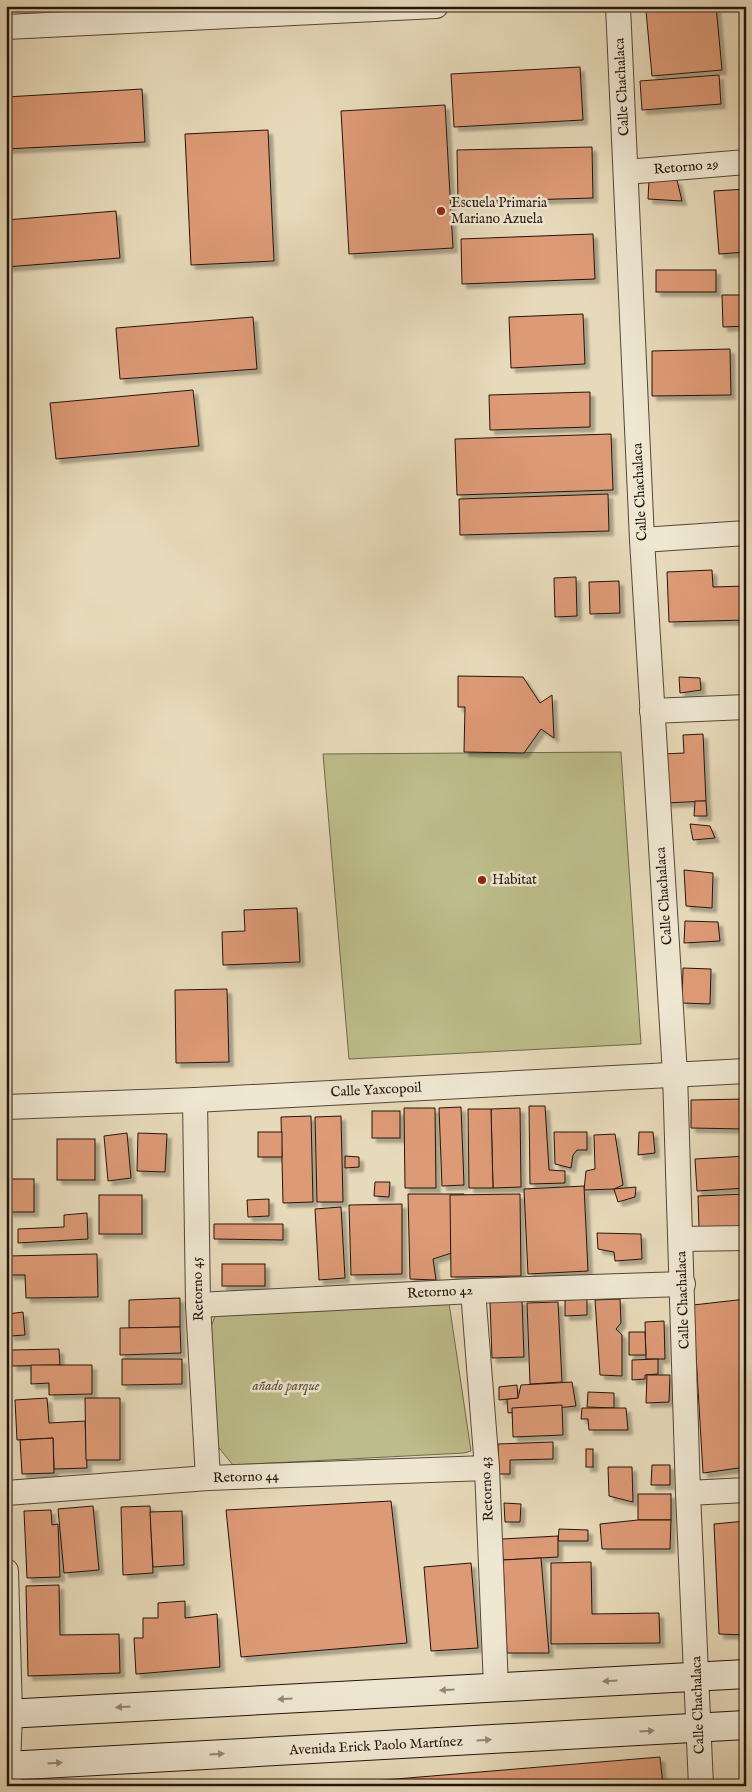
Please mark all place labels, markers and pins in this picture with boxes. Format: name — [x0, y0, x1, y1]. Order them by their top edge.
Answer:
place label: Escuela Primaria Mariano Azuela — [451, 194, 548, 228]
marker: Escuela Primaria Mariano Azuela — [435, 205, 447, 217]
place label: Habitat — [492, 871, 537, 889]
marker: Habitat — [476, 874, 488, 886]

